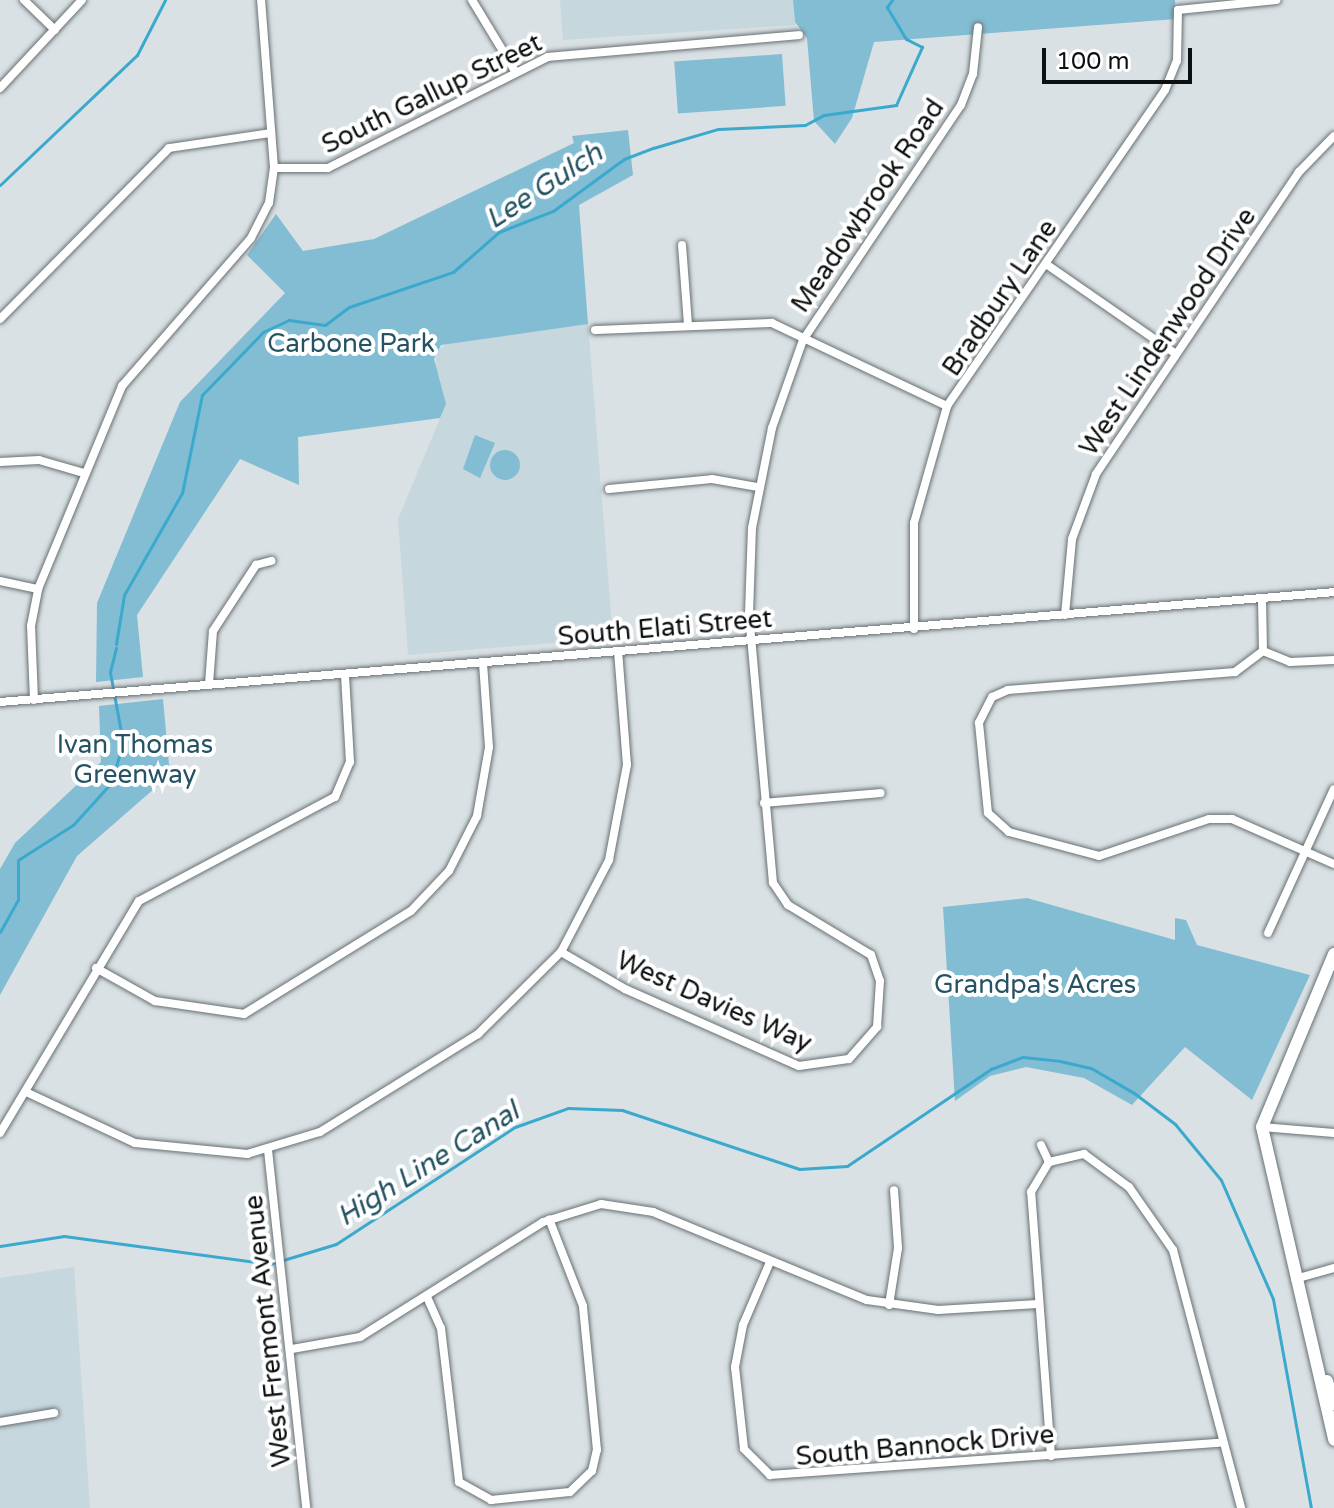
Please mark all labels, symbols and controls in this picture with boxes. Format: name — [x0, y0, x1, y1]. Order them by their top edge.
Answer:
street label: South Gallup Street — [317, 27, 547, 161]
scale bar — [1046, 32, 1196, 82]
text: 100 m — [1056, 47, 1130, 76]
street label: Meadowbrook Road — [785, 93, 951, 319]
water label: Lee Gulch — [479, 136, 609, 236]
street label: West Lindenwood Drive — [1073, 202, 1263, 462]
street label: Bradbury Lane — [936, 214, 1064, 382]
park label: Carbone Park — [267, 328, 435, 360]
street label: South Elati Street — [557, 603, 773, 653]
park label: Ivan Thomas Greenway — [57, 729, 213, 790]
street label: West Davies Way — [612, 945, 816, 1059]
park label: Grandpa's Acres — [934, 969, 1136, 1001]
water label: High Line Canal — [331, 1095, 525, 1233]
street label: West Fremont Avenue — [238, 1194, 298, 1468]
street label: South Bannock Drive — [795, 1419, 1055, 1473]

